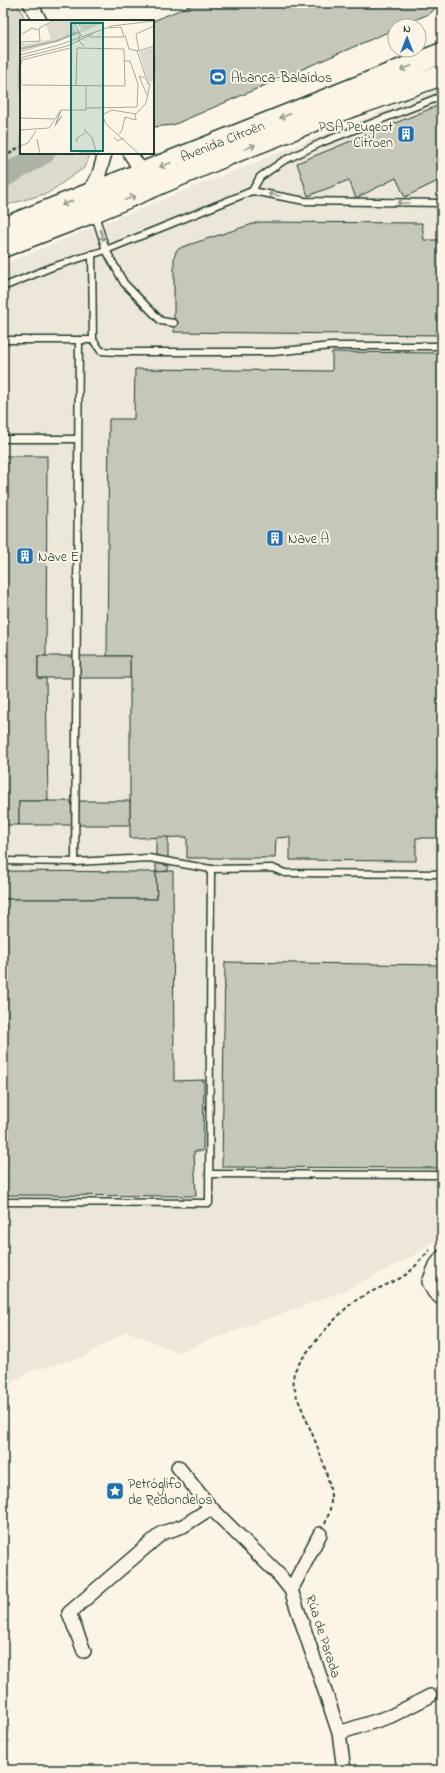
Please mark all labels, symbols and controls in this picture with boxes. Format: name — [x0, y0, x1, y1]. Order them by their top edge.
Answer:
north arrow — [387, 18, 427, 58]
inset map — [20, 20, 154, 154]
text: N — [403, 21, 411, 37]
one-way arrow — [400, 64, 412, 72]
sports icon: Abanca-Balaídos — [208, 67, 228, 87]
place label: Abanca-Balaídos — [231, 68, 332, 89]
one-way arrow — [280, 113, 292, 121]
street label: Avenida Citroën — [178, 116, 268, 168]
place label: PSA Peugeot Citroen — [319, 117, 393, 154]
building icon: PSA Peugeot Citroen — [396, 124, 416, 144]
one-way arrow — [243, 142, 255, 150]
one-way arrow — [159, 161, 171, 169]
one-way arrow — [267, 191, 280, 199]
one-way arrow — [124, 193, 136, 201]
one-way arrow — [62, 199, 74, 207]
one-way arrow — [397, 199, 410, 207]
one-way arrow — [99, 229, 106, 242]
building icon: Nave A — [265, 528, 285, 548]
place label: Nave A — [288, 529, 329, 550]
building icon: Nave E — [15, 546, 35, 566]
place label: Nave E — [38, 547, 79, 568]
place label: Petróglifo de Redondelos — [128, 1474, 213, 1511]
place icon: Petróglifo de Redondelos — [105, 1481, 125, 1501]
street label: Rúa de Parada — [299, 1592, 346, 1681]

